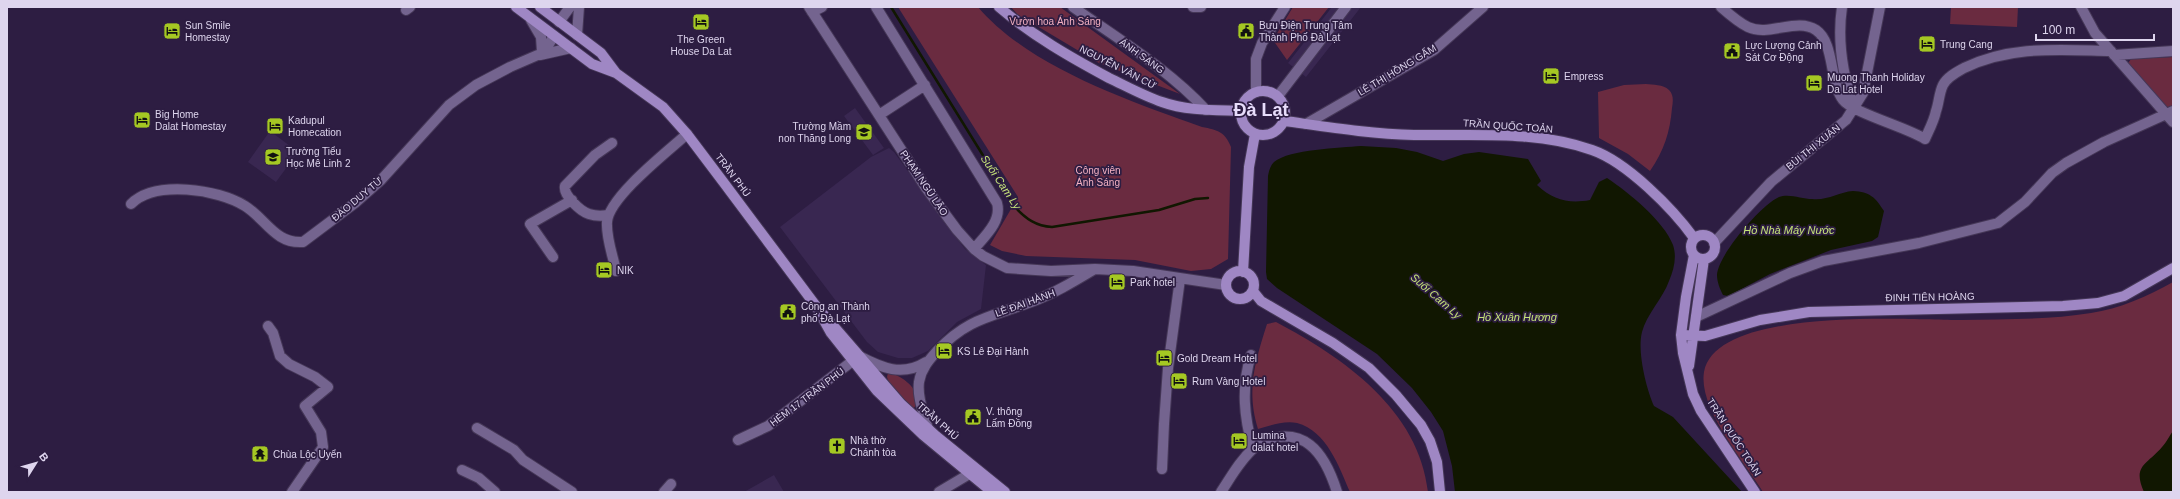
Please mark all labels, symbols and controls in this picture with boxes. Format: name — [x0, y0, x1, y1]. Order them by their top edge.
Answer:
hotel icon: The Green House Da Lat — [691, 12, 711, 32]
park label: Vườn hoa Ánh Sáng — [1009, 15, 1101, 27]
scale bar — [2036, 16, 2154, 42]
place label: Sun Smile Homestay — [185, 20, 231, 43]
place label: Bưu Điện Trung Tâm Thành Phố Đà Lạt — [1259, 20, 1352, 43]
hotel icon: Sun Smile Homestay — [162, 21, 182, 41]
public building icon: Bưu Điện Trung Tâm Thành Phố Đà Lạt — [1236, 21, 1256, 41]
text: 100 m — [2042, 23, 2075, 37]
place label: The Green House Da Lat — [670, 34, 732, 57]
hotel icon: Trung Cang — [1917, 34, 1937, 54]
street label: ÁNH SÁNG — [1118, 35, 1167, 76]
place label: Trung Cang — [1940, 39, 1992, 50]
place label: Lực Lượng Cảnh Sát Cơ Động — [1745, 40, 1822, 63]
street label: LÊ THỊ HỒNG GẤM — [1355, 41, 1438, 98]
public building icon: Lực Lượng Cảnh Sát Cơ Động — [1722, 41, 1742, 61]
street label: NGUYỄN VĂN CỪ — [1078, 42, 1159, 91]
hotel icon: Empress — [1541, 66, 1561, 86]
place label: Empress — [1564, 71, 1603, 82]
place label: Muong Thanh Holiday Da Lat Hotel — [1827, 72, 1925, 95]
hotel icon: Muong Thanh Holiday Da Lat Hotel — [1804, 73, 1824, 93]
district label: Đà Lạt — [1233, 100, 1289, 120]
place label: Big Home Dalat Homestay — [155, 109, 226, 132]
hotel icon: Big Home Dalat Homestay — [132, 110, 152, 130]
place label: Kadupul Homecation — [288, 115, 341, 138]
street label: TRẦN QUỐC TOẢN — [1463, 115, 1554, 135]
hotel icon: Kadupul Homecation — [265, 116, 285, 136]
place label: Trường Mầm non Thăng Long — [778, 121, 851, 144]
street label: BÙI THỊ XUÂN — [1783, 121, 1842, 172]
school or university icon: Trường Mầm non Thăng Long — [854, 122, 874, 142]
place label: Trường Tiểu Học Mê Linh 2 — [286, 146, 351, 169]
school or university icon: Trường Tiểu Học Mê Linh 2 — [263, 147, 283, 167]
street label: PHẠM NGŨ LÃO — [898, 148, 951, 218]
street label: TRẦN PHÚ — [713, 151, 754, 199]
water label: Suối Cam Ly — [978, 153, 1024, 213]
park label: Công viên Ánh Sáng — [1075, 165, 1121, 188]
street label: ĐÀO DUY TỪ — [329, 174, 385, 223]
water label: Hồ Nhà Máy Nước — [1743, 224, 1835, 236]
hotel icon: NIK — [594, 260, 614, 280]
place label: NIK — [617, 265, 634, 276]
water label: Suối Cam Ly — [1408, 271, 1465, 322]
hotel icon: Park hotel — [1107, 272, 1127, 292]
place label: Park hotel — [1130, 277, 1175, 288]
street label: LÊ ĐẠI HÀNH — [993, 286, 1056, 319]
street label: ĐINH TIÊN HOÀNG — [1885, 290, 1975, 303]
place label: Công an Thành phố Đà Lạt — [801, 301, 870, 324]
public building icon: Công an Thành phố Đà Lạt — [778, 302, 798, 322]
water label: Hồ Xuân Hương — [1477, 311, 1558, 323]
hotel icon: KS Lê Đại Hành — [934, 341, 954, 361]
place label: KS Lê Đại Hành — [957, 346, 1029, 357]
hotel icon: Gold Dream Hotel — [1154, 348, 1174, 368]
place label: Gold Dream Hotel — [1177, 353, 1257, 364]
street label: HẺM 17 TRẦN PHÚ — [767, 365, 846, 428]
hotel icon: Rum Vàng Hotel — [1169, 371, 1189, 391]
place label: Rum Vàng Hotel — [1192, 376, 1265, 387]
street label: TRẦN QUỐC TOẢN — [1705, 395, 1765, 478]
street label: TRẦN PHÚ — [915, 399, 962, 442]
place label: V. thông Lấm Đồng — [986, 406, 1032, 429]
public building icon: V. thông Lấm Đồng — [963, 407, 983, 427]
place label: Lumina dalat hotel — [1252, 430, 1298, 453]
hotel icon: Lumina dalat hotel — [1229, 431, 1249, 451]
place label: Nhà thờ Chánh tòa — [850, 435, 897, 458]
church icon: Nhà thờ Chánh tòa — [827, 436, 847, 456]
north arrow — [16, 443, 56, 483]
temple icon: Chùa Lộc Uyển — [250, 444, 270, 464]
place label: Chùa Lộc Uyển — [273, 449, 342, 460]
text: B — [37, 450, 51, 464]

